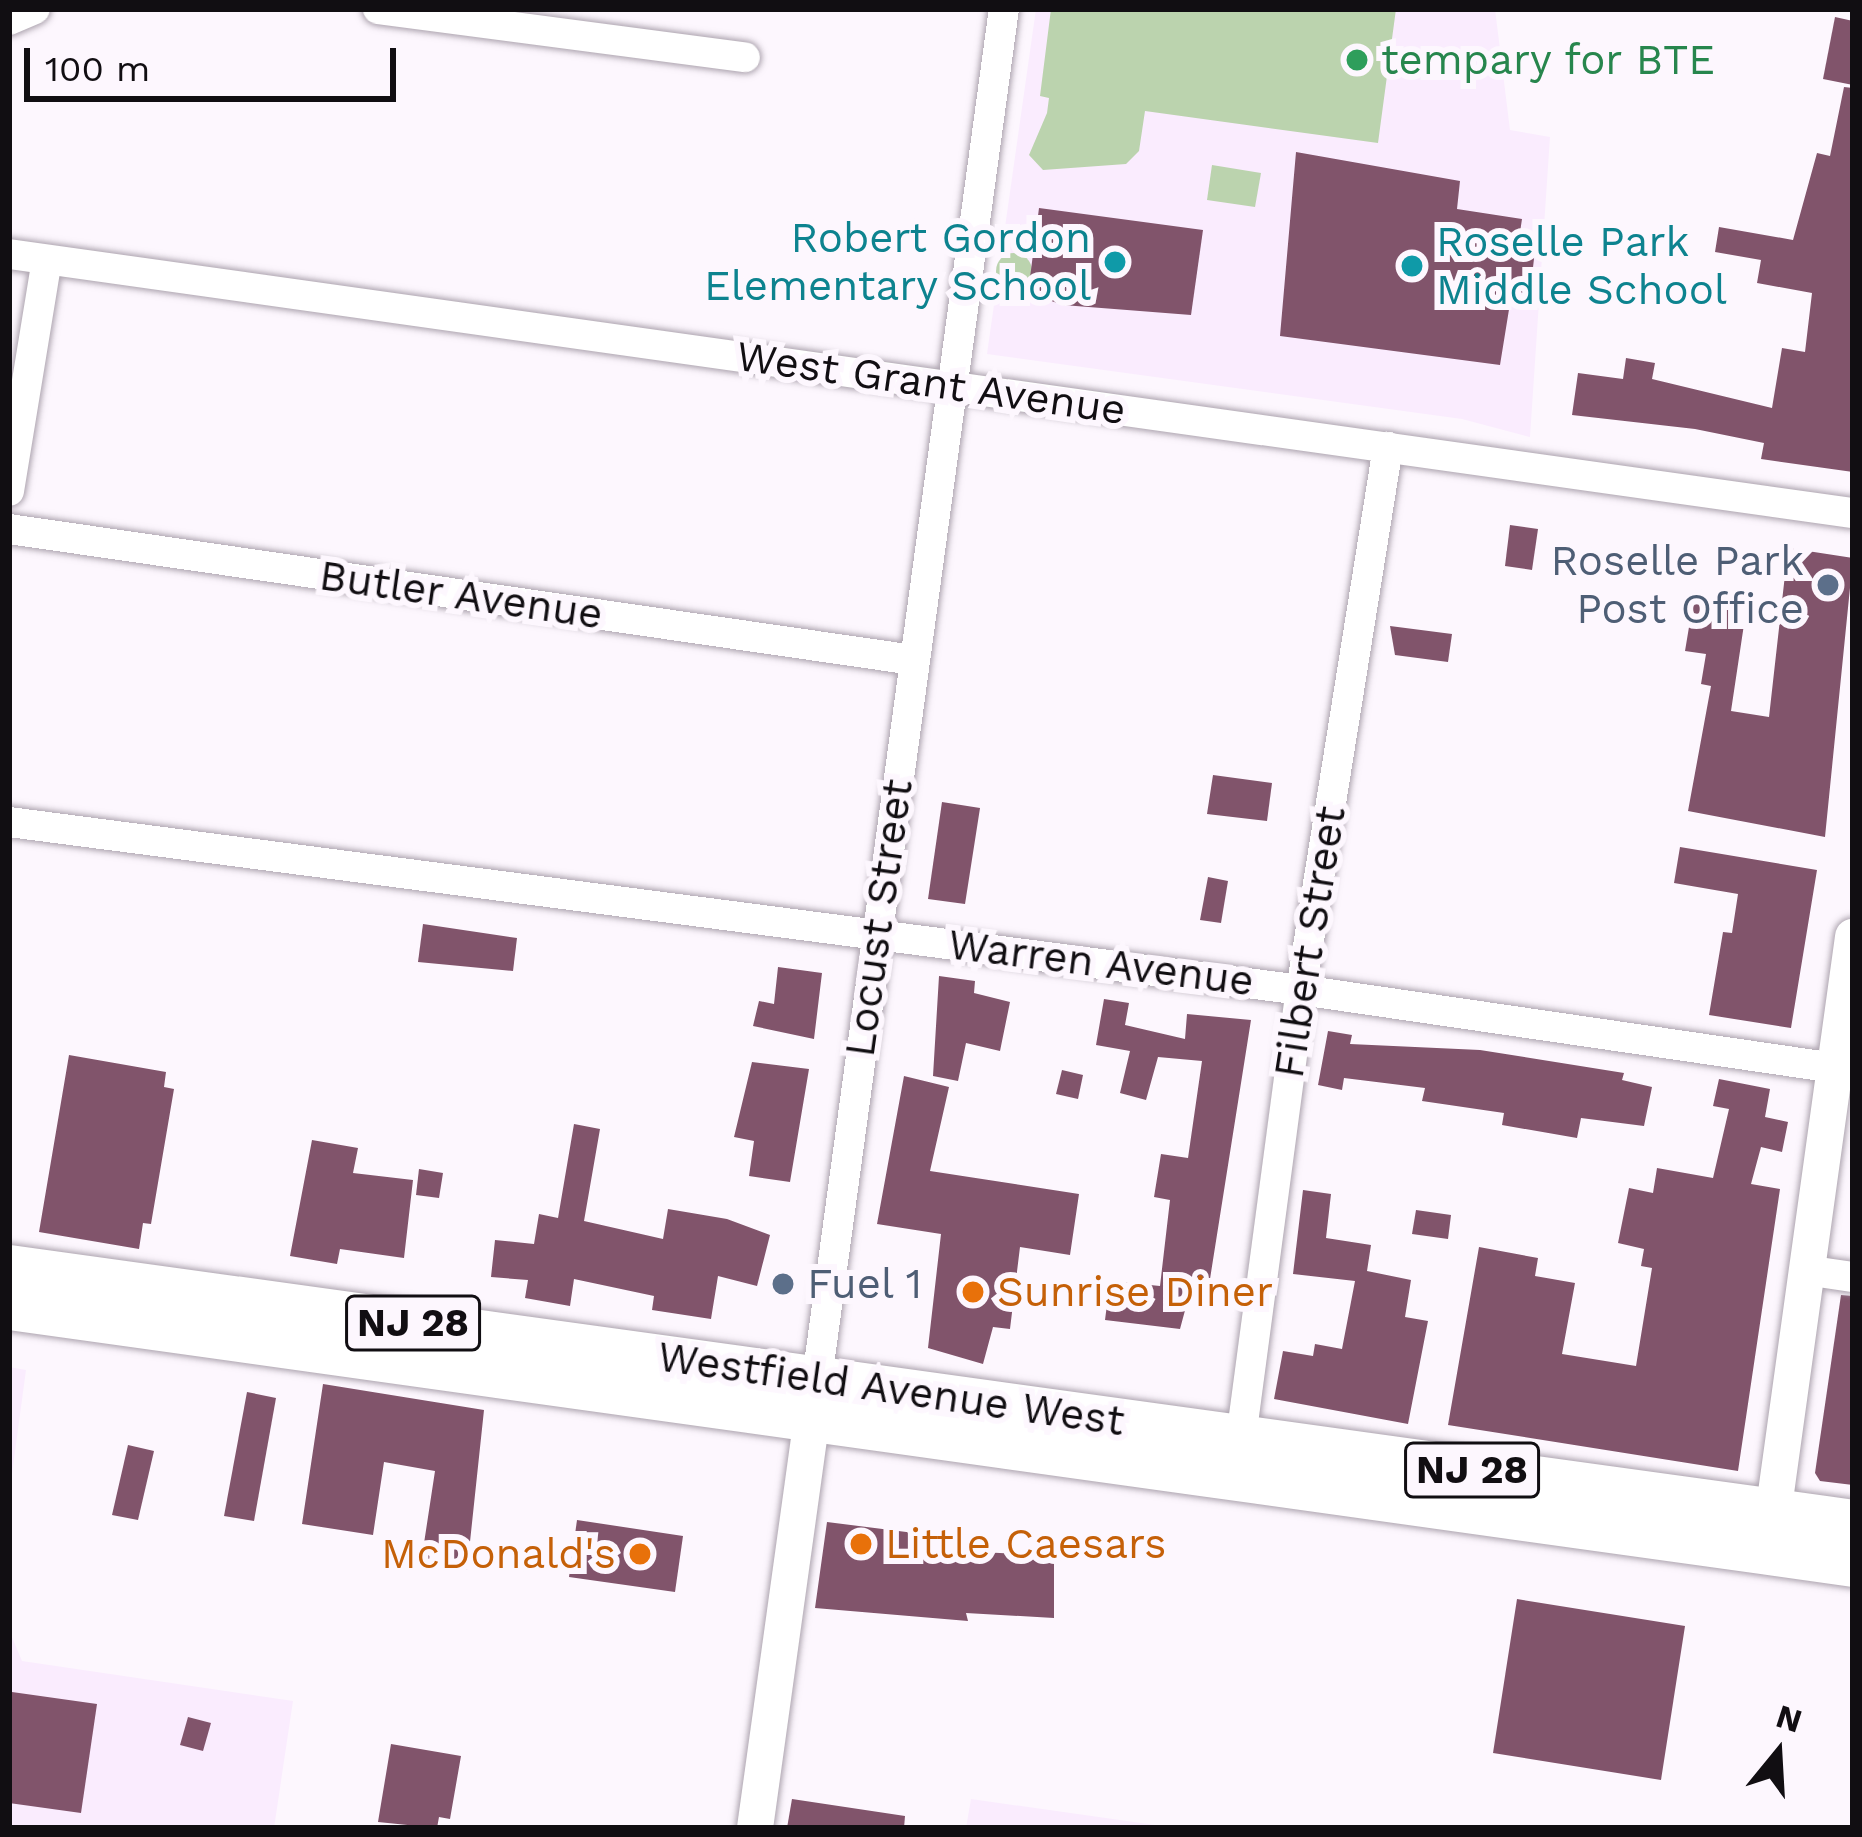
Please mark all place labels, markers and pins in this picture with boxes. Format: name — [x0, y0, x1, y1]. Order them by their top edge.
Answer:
place label: tempary for BTE — [1381, 35, 1718, 85]
marker: tempary for BTE — [1344, 47, 1370, 73]
place label: Robert Gordon Elementary School — [703, 213, 1091, 312]
place label: Roselle Park Middle School — [1436, 217, 1727, 316]
marker: Robert Gordon Elementary School — [1102, 249, 1128, 275]
marker: Roselle Park Middle School — [1399, 253, 1425, 279]
place label: Roselle Park Post Office — [1551, 536, 1804, 634]
marker: Roselle Park Post Office — [1815, 572, 1841, 598]
place label: Fuel 1 — [807, 1259, 925, 1309]
place label: Sunrise Diner — [997, 1267, 1273, 1317]
marker: Fuel 1 — [770, 1271, 796, 1297]
marker: Sunrise Diner — [960, 1279, 986, 1305]
place label: Little Caesars — [885, 1519, 1166, 1569]
place label: McDonald's — [381, 1529, 616, 1579]
marker: Little Caesars — [848, 1531, 874, 1557]
marker: McDonald's — [627, 1541, 653, 1567]

